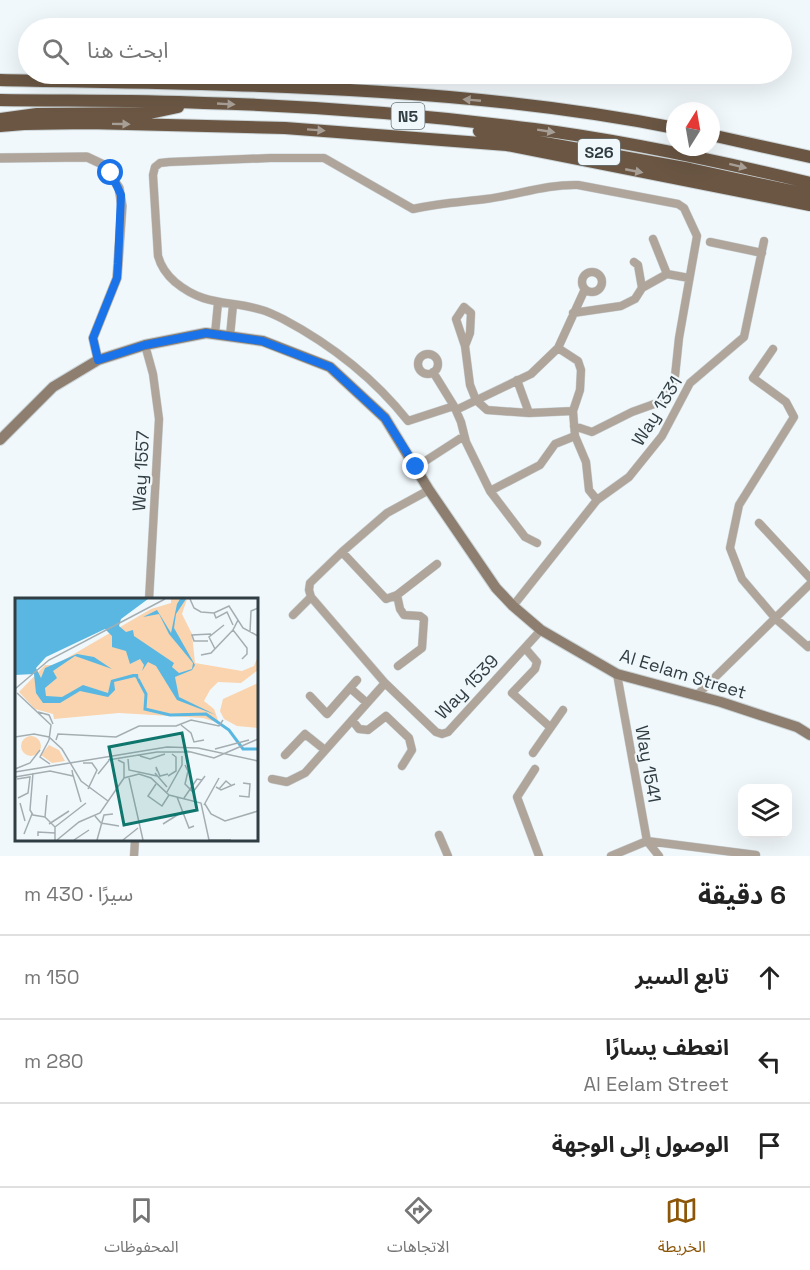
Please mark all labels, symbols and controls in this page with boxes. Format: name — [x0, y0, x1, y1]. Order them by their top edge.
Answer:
search box — [18, 18, 792, 84]
icon: search — [39, 35, 72, 68]
text: ابحث هنا — [87, 36, 168, 64]
one-way arrow — [462, 95, 481, 105]
one-way arrow — [217, 99, 236, 108]
north arrow — [666, 102, 720, 156]
road number: N5 — [392, 103, 424, 129]
one-way arrow — [112, 119, 131, 129]
one-way arrow — [307, 125, 326, 135]
one-way arrow — [537, 126, 556, 135]
road number: S26 — [578, 139, 620, 165]
route start — [97, 159, 123, 185]
one-way arrow — [729, 162, 748, 171]
one-way arrow — [625, 167, 644, 176]
street label: Way 1331 — [626, 372, 687, 450]
street label: Way 1557 — [127, 430, 154, 512]
route end — [402, 453, 428, 479]
inset map — [15, 598, 258, 841]
street label: Al Eelam Street — [617, 643, 749, 704]
street label: Way 1539 — [430, 649, 503, 724]
street label: Way 1541 — [630, 724, 667, 804]
map controls — [738, 784, 792, 838]
button: layers — [738, 784, 792, 838]
text: 6 دقيقة — [698, 878, 786, 912]
text: سيرًا · 430 m — [24, 881, 133, 907]
icon: ahead — [753, 961, 786, 994]
text: تابع السير — [635, 962, 729, 990]
text: 150 m — [24, 964, 80, 990]
text: انعطف يسارًا — [605, 1033, 729, 1061]
icon: left — [753, 1045, 786, 1078]
text: 280 m — [24, 1048, 84, 1074]
text: Al Eelam Street — [583, 1071, 729, 1097]
icon: arrive — [753, 1129, 786, 1162]
text: الوصول إلى الوجهة — [552, 1130, 729, 1158]
tab: المحفوظات — [104, 1194, 178, 1264]
tab: الاتجاهات — [387, 1194, 449, 1264]
tab: الخريطة — [658, 1194, 706, 1264]

